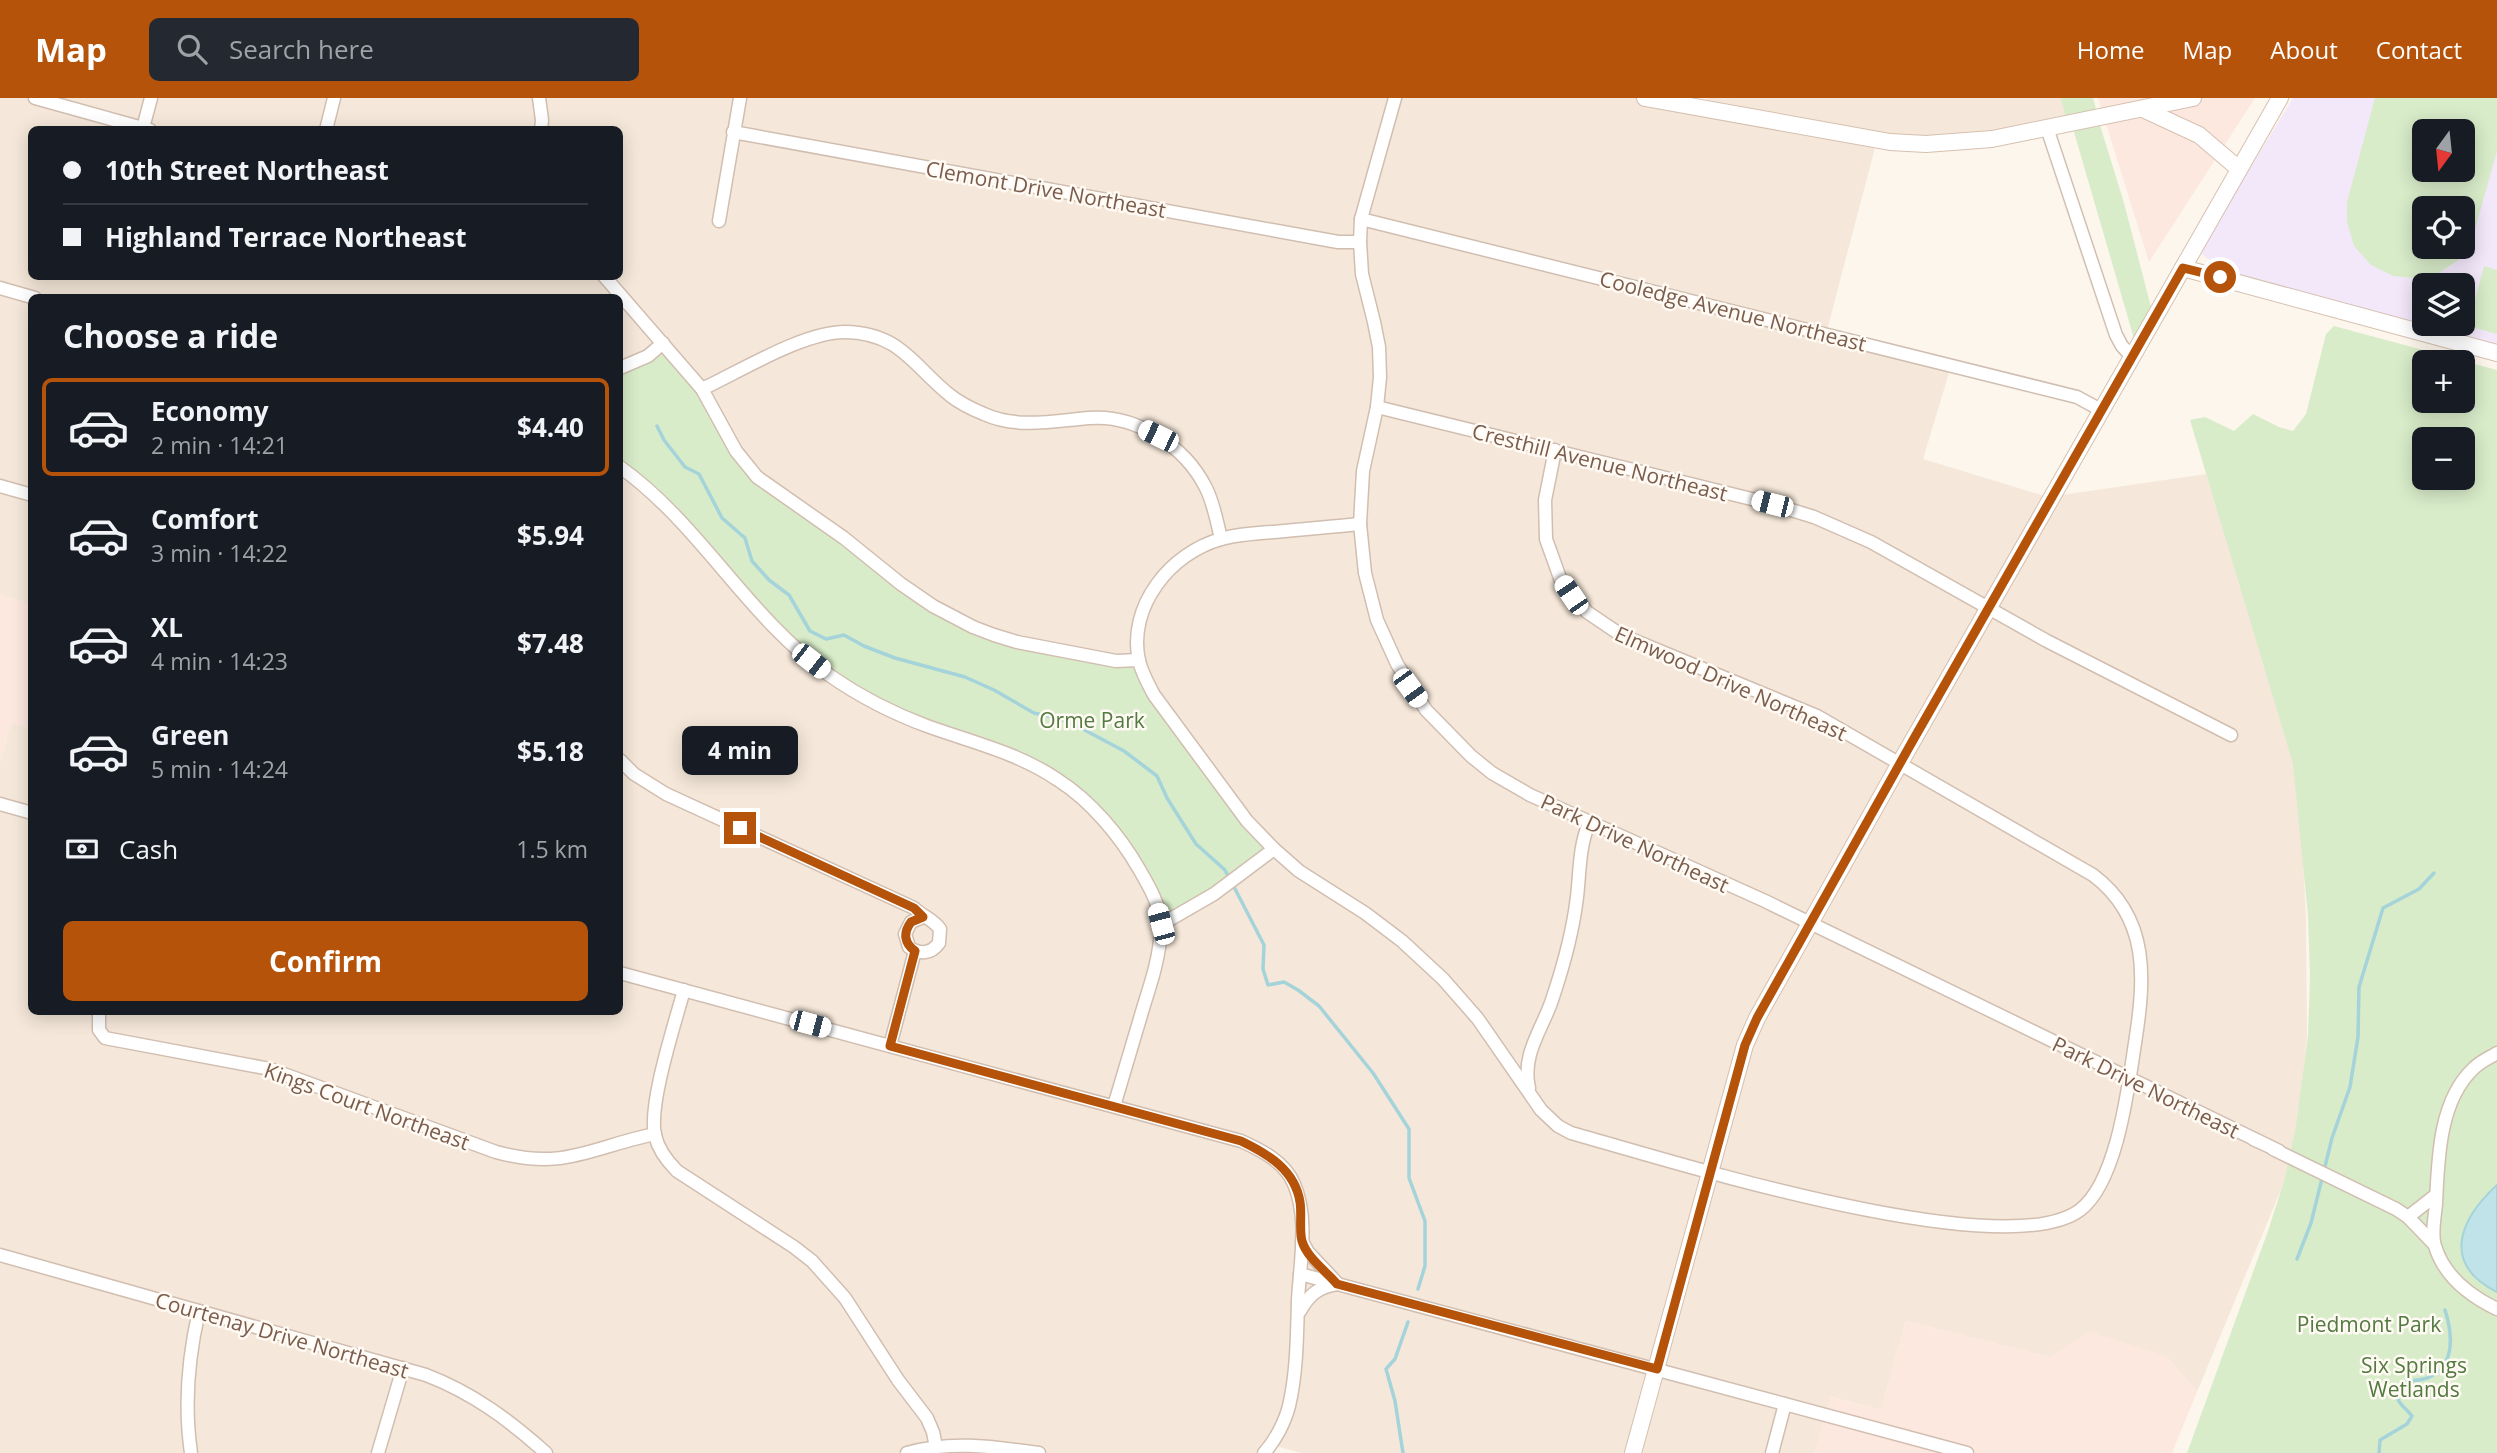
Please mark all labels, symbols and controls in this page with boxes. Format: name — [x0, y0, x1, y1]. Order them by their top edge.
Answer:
search box — [149, 18, 639, 81]
text: Map — [35, 27, 107, 72]
icon: search — [173, 30, 211, 68]
text: Search here — [229, 31, 374, 67]
text: Home — [2077, 33, 2145, 66]
text: Map — [2183, 33, 2232, 66]
text: About — [2270, 33, 2338, 66]
text: Contact — [2376, 33, 2462, 66]
north arrow — [2412, 119, 2474, 182]
map controls — [2412, 119, 2475, 490]
text: 10th Street Northeast — [105, 152, 389, 188]
street label: Clemont Drive Northeast — [924, 154, 1168, 224]
button: locate — [2412, 196, 2475, 259]
text: Highland Terrace Northeast — [105, 219, 466, 255]
route start — [2204, 261, 2236, 293]
street label: Cooledge Avenue Northeast — [1597, 264, 1869, 358]
button: layers — [2412, 273, 2475, 336]
text: Choose a ride — [63, 314, 278, 357]
button: + — [2412, 350, 2475, 413]
text: Economy — [151, 393, 269, 429]
icon: car — [67, 396, 130, 459]
text: $4.40 — [517, 409, 584, 445]
car — [1135, 417, 1182, 455]
street label: Cresthill Avenue Northeast — [1469, 417, 1731, 507]
button: − — [2412, 427, 2475, 490]
text: 2 min · 14:21 — [151, 429, 288, 461]
car — [1750, 489, 1795, 519]
text: Comfort — [151, 501, 258, 537]
icon: car — [67, 504, 130, 567]
text: $5.94 — [517, 517, 584, 553]
text: 3 min · 14:22 — [151, 537, 288, 569]
car — [1551, 572, 1592, 618]
text: XL — [151, 609, 183, 645]
icon: car — [67, 612, 130, 675]
street label: Elmwood Drive Northeast — [1610, 619, 1852, 747]
text: $7.48 — [517, 625, 584, 661]
car — [788, 640, 835, 682]
text: 4 min · 14:23 — [151, 645, 288, 677]
car — [1390, 665, 1431, 711]
park label: Orme Park — [1039, 706, 1145, 734]
text: Green — [151, 717, 229, 753]
icon: car — [67, 720, 130, 783]
callout: 4 min — [682, 726, 798, 776]
text: $5.18 — [517, 733, 584, 769]
text: 4 min — [708, 734, 772, 766]
text: 5 min · 14:24 — [151, 753, 288, 785]
street label: Park Drive Northeast — [1536, 787, 1734, 899]
route end — [724, 812, 756, 844]
icon: cash — [63, 830, 101, 868]
text: Cash — [119, 831, 178, 867]
text: 1.5 km — [516, 833, 588, 865]
car — [1146, 901, 1177, 947]
button: Confirm — [63, 921, 588, 1001]
car — [787, 1008, 834, 1040]
street label: Park Drive Northeast — [2048, 1030, 2244, 1144]
street label: Kings Court Northeast — [260, 1056, 474, 1156]
street label: Courtenay Drive Northeast — [152, 1285, 412, 1385]
park label: Piedmont Park — [2297, 1310, 2441, 1338]
park label: Six Springs Wetlands — [2361, 1351, 2467, 1403]

